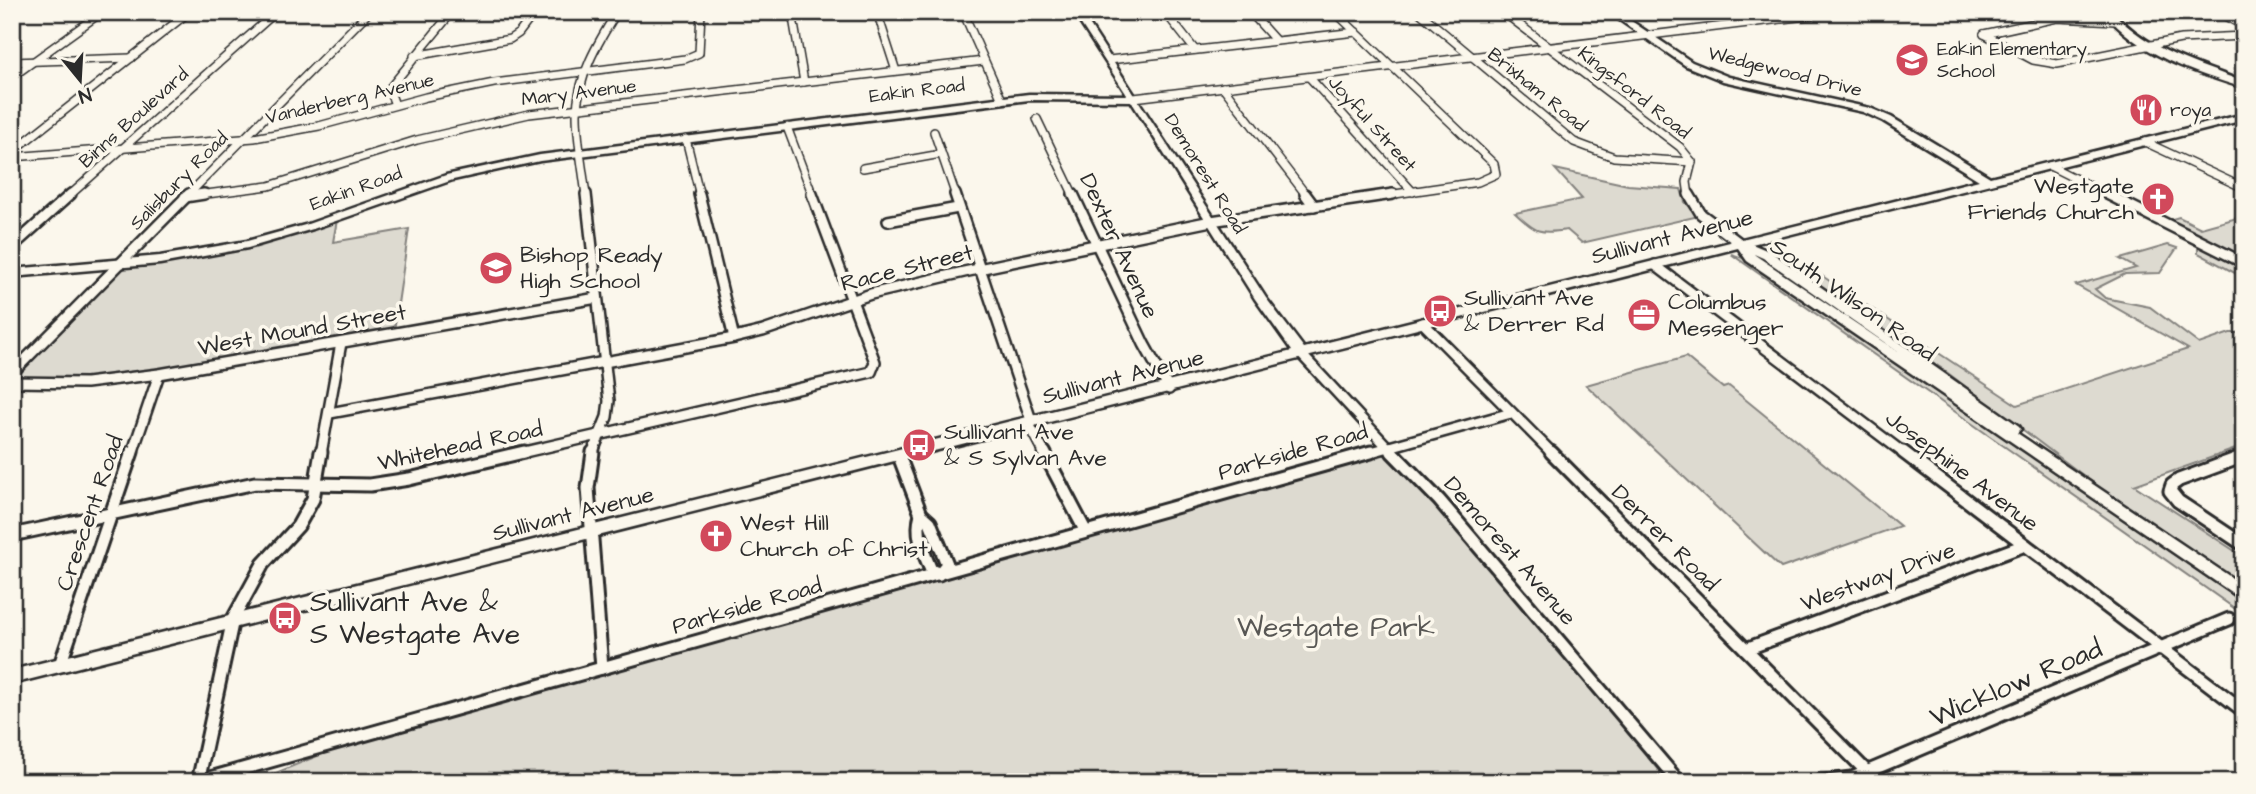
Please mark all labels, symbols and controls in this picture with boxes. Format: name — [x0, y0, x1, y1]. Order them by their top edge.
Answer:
place label: Eakin Elementary School — [1937, 36, 2087, 85]
street label: Kingsford Road — [1571, 40, 1696, 147]
street label: Wedgewood Drive — [1705, 40, 1865, 105]
street label: Brixham Road — [1482, 41, 1593, 139]
school or university icon: Eakin Elementary School — [1893, 41, 1931, 79]
north arrow — [46, 46, 116, 116]
street label: Binns Boulevard — [73, 61, 195, 175]
street label: Vanderberg Avenue — [263, 66, 437, 132]
street label: Joyful Street — [1321, 70, 1423, 179]
street label: Eakin Road — [868, 72, 967, 110]
street label: Mary Avenue — [520, 73, 638, 114]
text: N — [75, 80, 95, 109]
restaurant icon: roya — [2127, 91, 2165, 129]
place label: roya — [2170, 97, 2212, 125]
street label: Demorest Road — [1157, 109, 1253, 240]
street label: Salisbury Road — [124, 125, 235, 237]
street label: Eakin Road — [306, 160, 406, 218]
street label: Dexter Avenue — [1071, 168, 1167, 324]
place label: Westgate Friends Church — [1967, 170, 2135, 228]
church icon: Westgate Friends Church — [2139, 180, 2177, 218]
street label: Sullivant Avenue — [1588, 201, 1756, 273]
street label: South Wilson Road — [1764, 231, 1943, 369]
street label: Race Street — [838, 236, 977, 300]
place label: Bishop Ready High School — [520, 239, 663, 298]
school or university icon: Bishop Ready High School — [477, 249, 515, 287]
place label: Sullivant Ave & Derrer Rd — [1464, 282, 1604, 340]
place label: Columbus Messenger — [1668, 286, 1784, 345]
bus stop icon: Sullivant Ave & Derrer Rd — [1421, 292, 1459, 330]
street label: West Mound Street — [195, 296, 409, 364]
office icon: Columbus Messenger — [1625, 296, 1663, 334]
street label: Sullivant Avenue — [1039, 341, 1207, 413]
street label: Josephine Avenue — [1879, 403, 2045, 539]
street label: Whitehead Road — [375, 413, 545, 479]
street label: Parkside Road — [1214, 415, 1372, 489]
place label: Sullivant Ave & S Sylvan Ave — [944, 416, 1107, 475]
bus stop icon: Sullivant Ave & S Sylvan Ave — [900, 426, 938, 464]
street label: Crescent Road — [48, 431, 132, 595]
street label: Demorest Avenue — [1436, 470, 1584, 632]
street label: Derrer Road — [1604, 477, 1726, 599]
street label: Sullivant Avenue — [489, 478, 657, 550]
place label: West Hill Church of Christ — [740, 507, 928, 565]
church icon: West Hill Church of Christ — [697, 517, 735, 555]
street label: Westway Drive — [1796, 534, 1960, 621]
street label: Parkside Road — [668, 569, 826, 643]
place label: Sullivant Ave & S Westgate Ave — [310, 583, 520, 655]
bus stop icon: Sullivant Ave & S Westgate Ave — [266, 599, 304, 637]
park label: Westgate Park — [1237, 608, 1435, 648]
street label: Wicklow Road — [1924, 629, 2108, 737]

